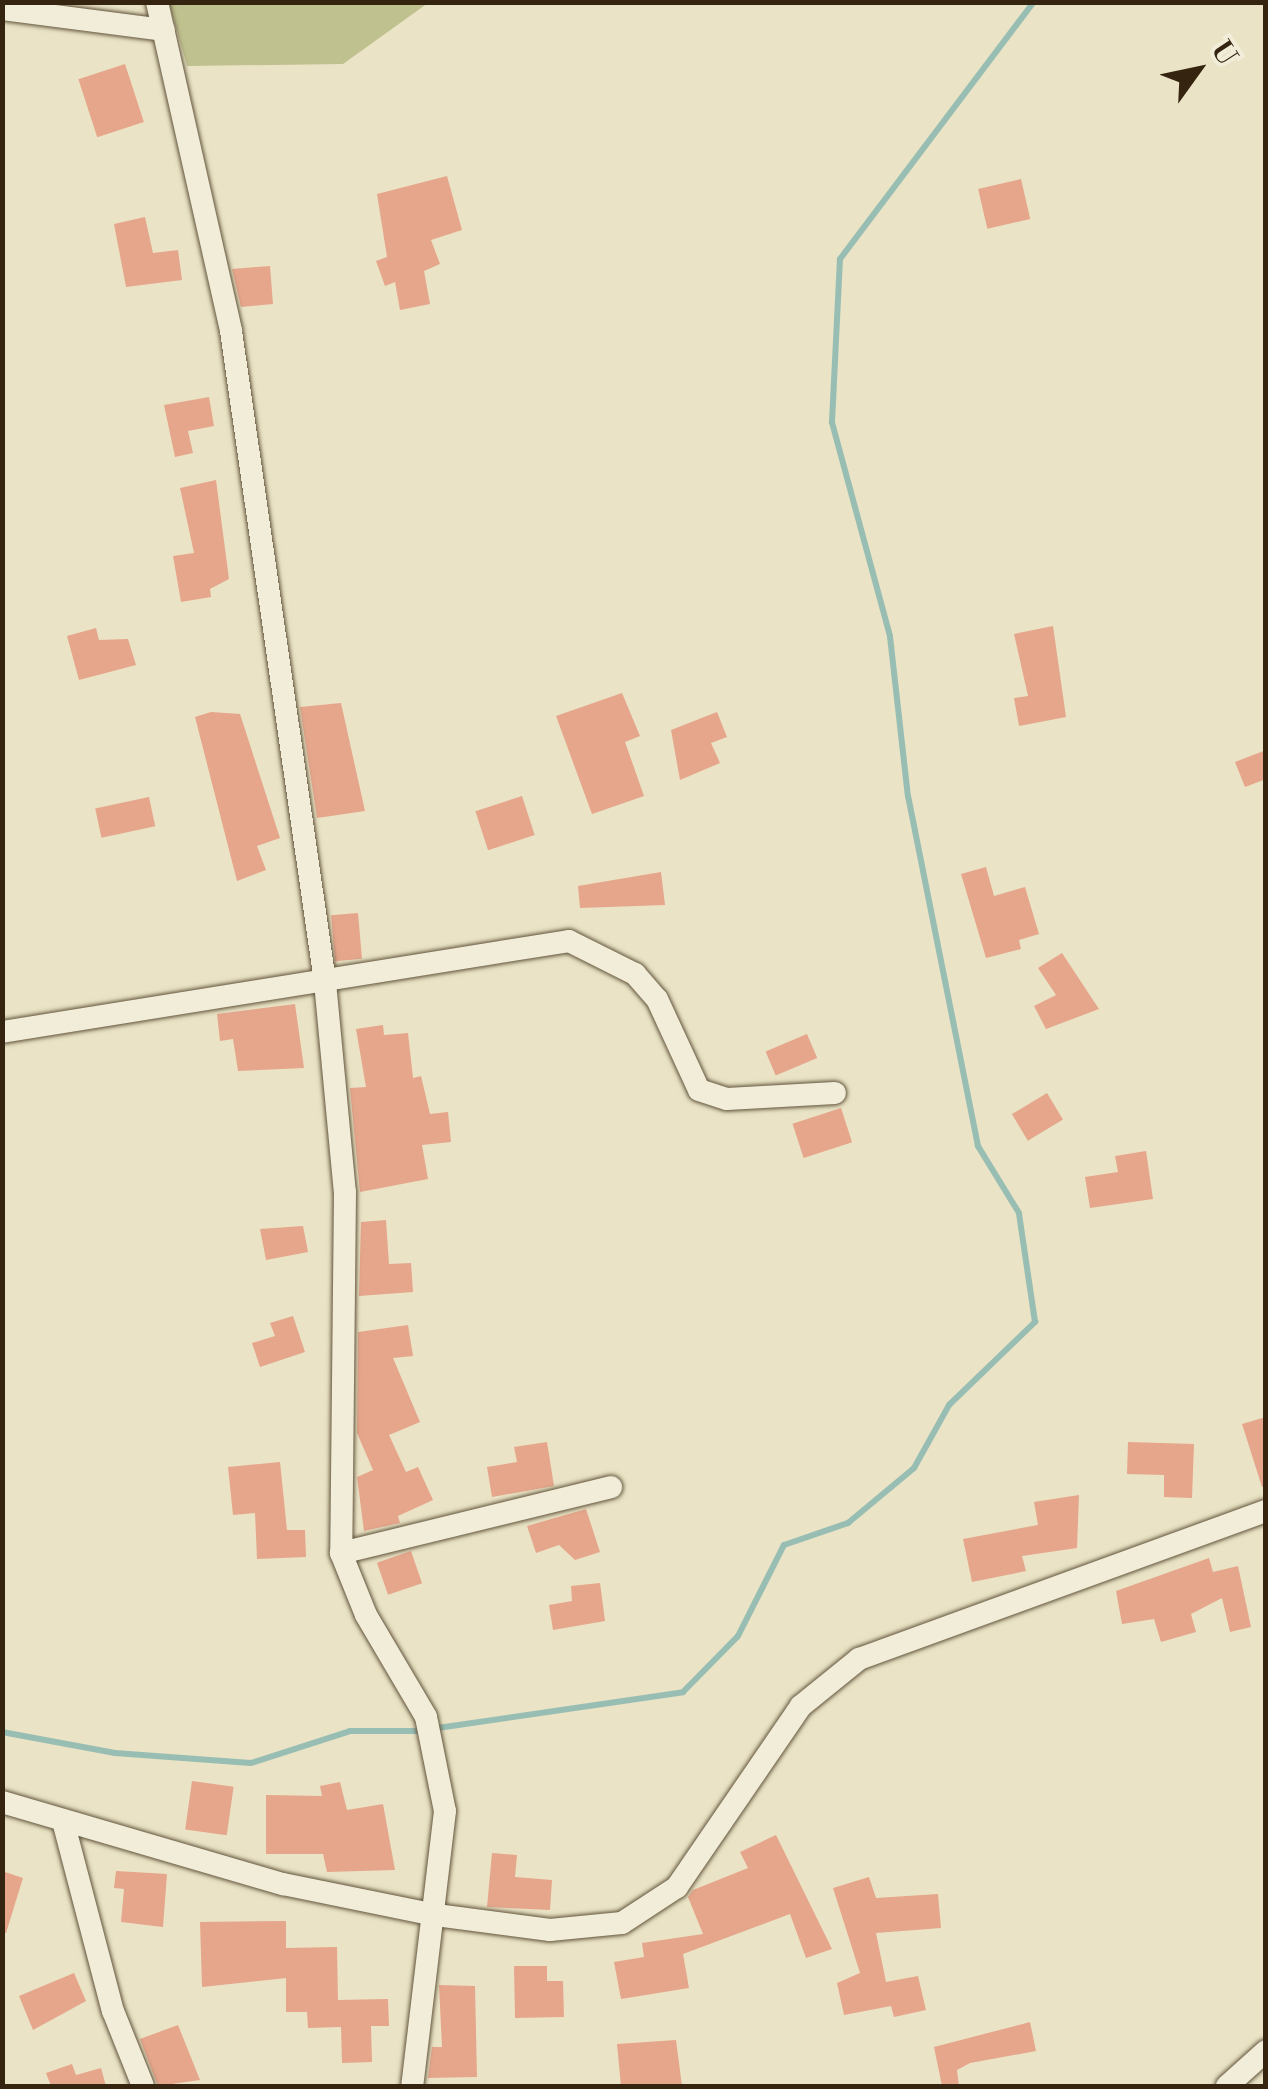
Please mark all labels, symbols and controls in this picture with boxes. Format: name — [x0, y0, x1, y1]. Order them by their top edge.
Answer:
north arrow — [1148, 20, 1248, 120]
text: U — [1203, 35, 1244, 72]

